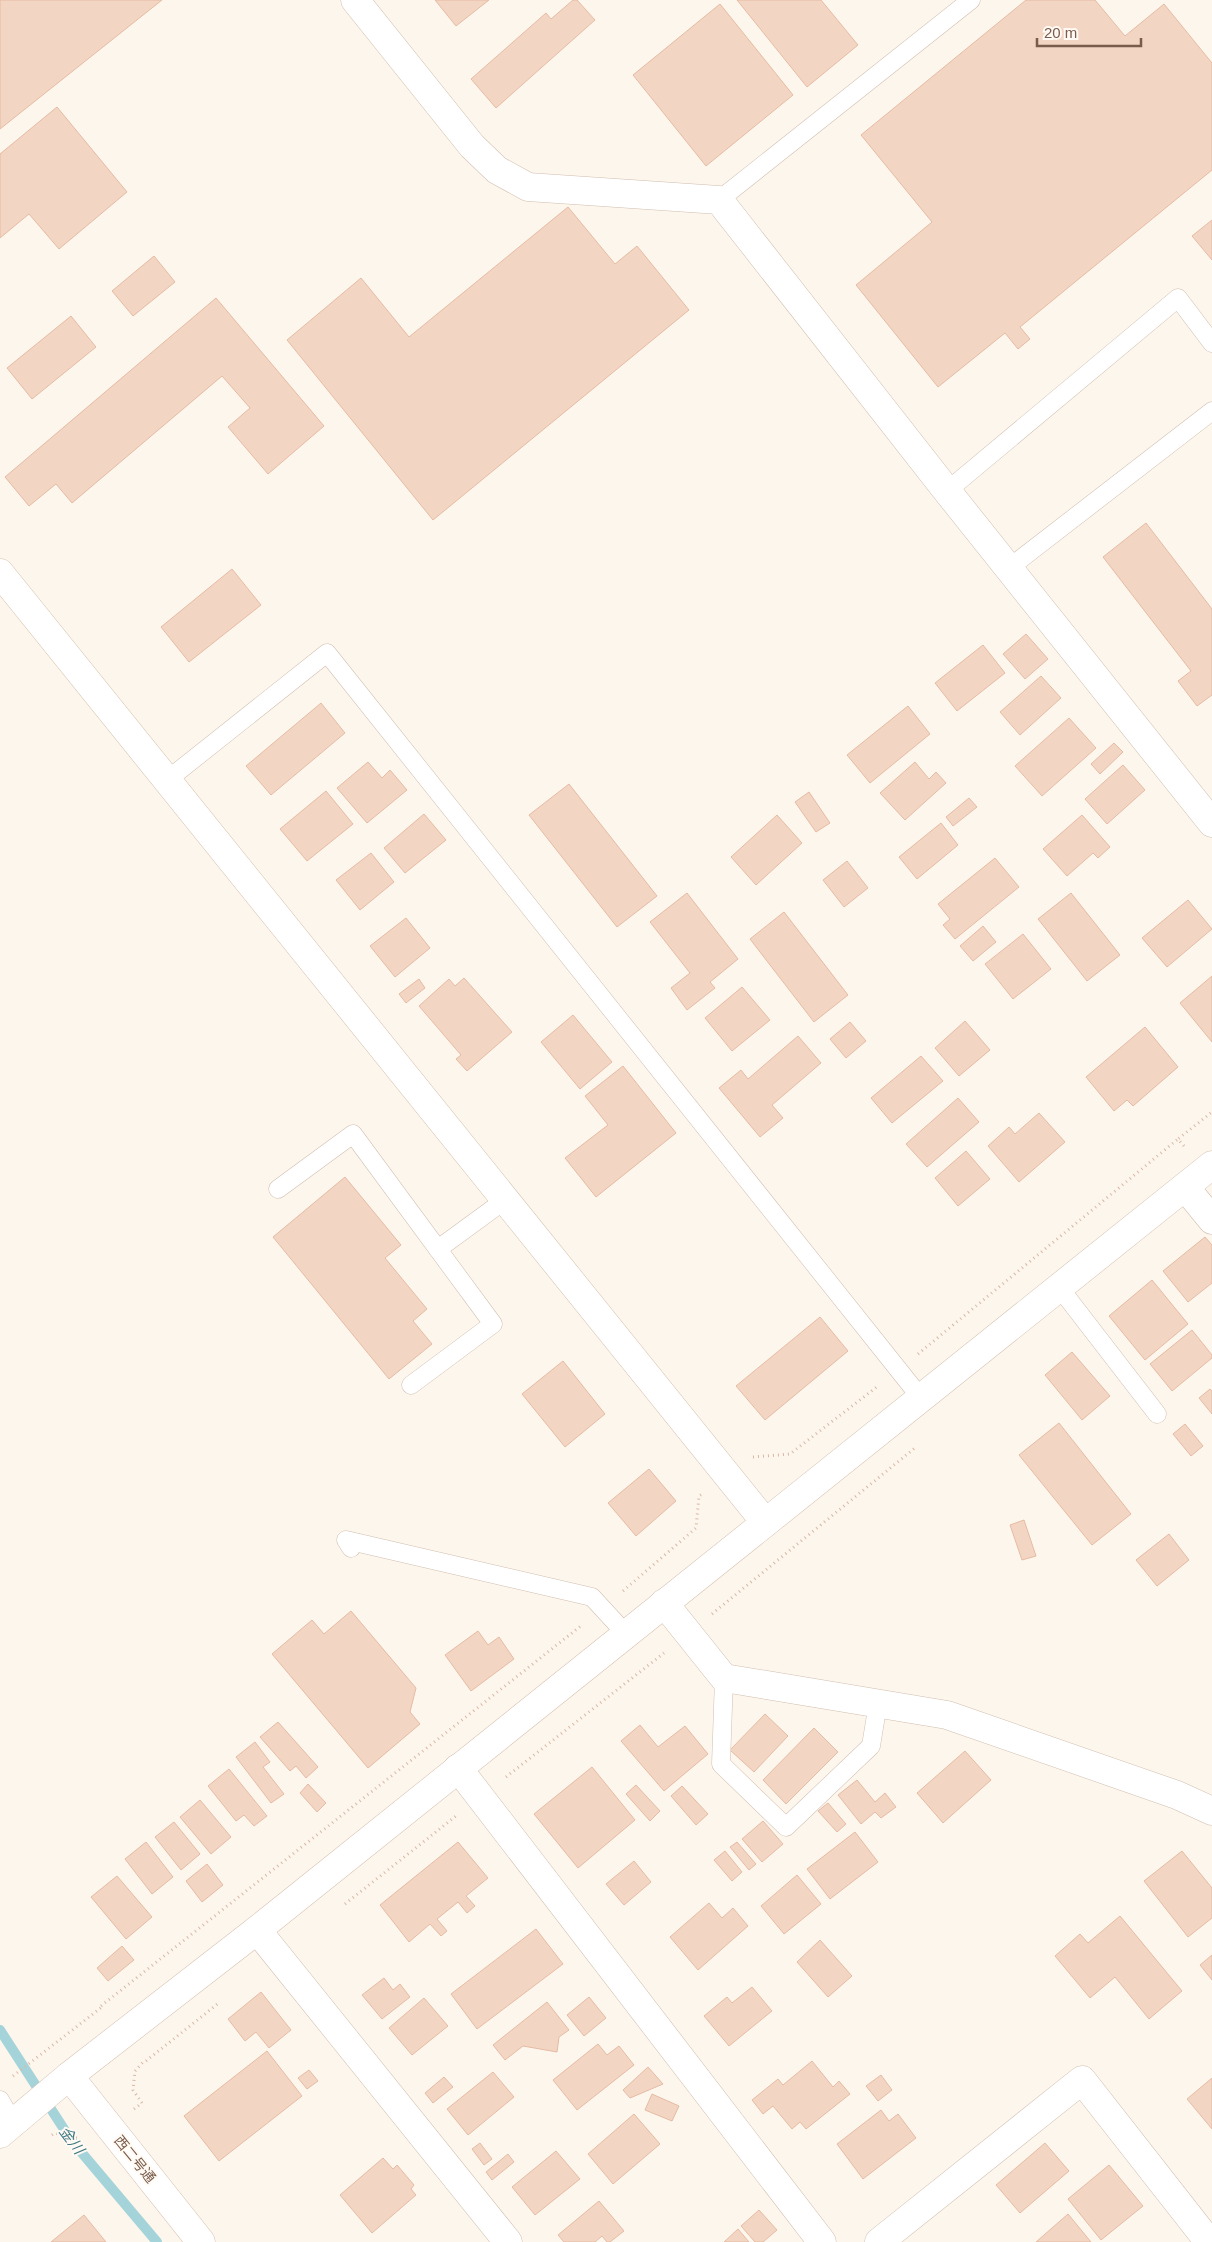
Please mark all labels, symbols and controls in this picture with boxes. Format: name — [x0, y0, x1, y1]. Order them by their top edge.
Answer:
scale bar — [1037, 15, 1141, 47]
text: 20 m — [1044, 24, 1077, 41]
water label: 金川 — [56, 2123, 89, 2159]
street label: 西二号通 — [111, 2132, 159, 2186]

